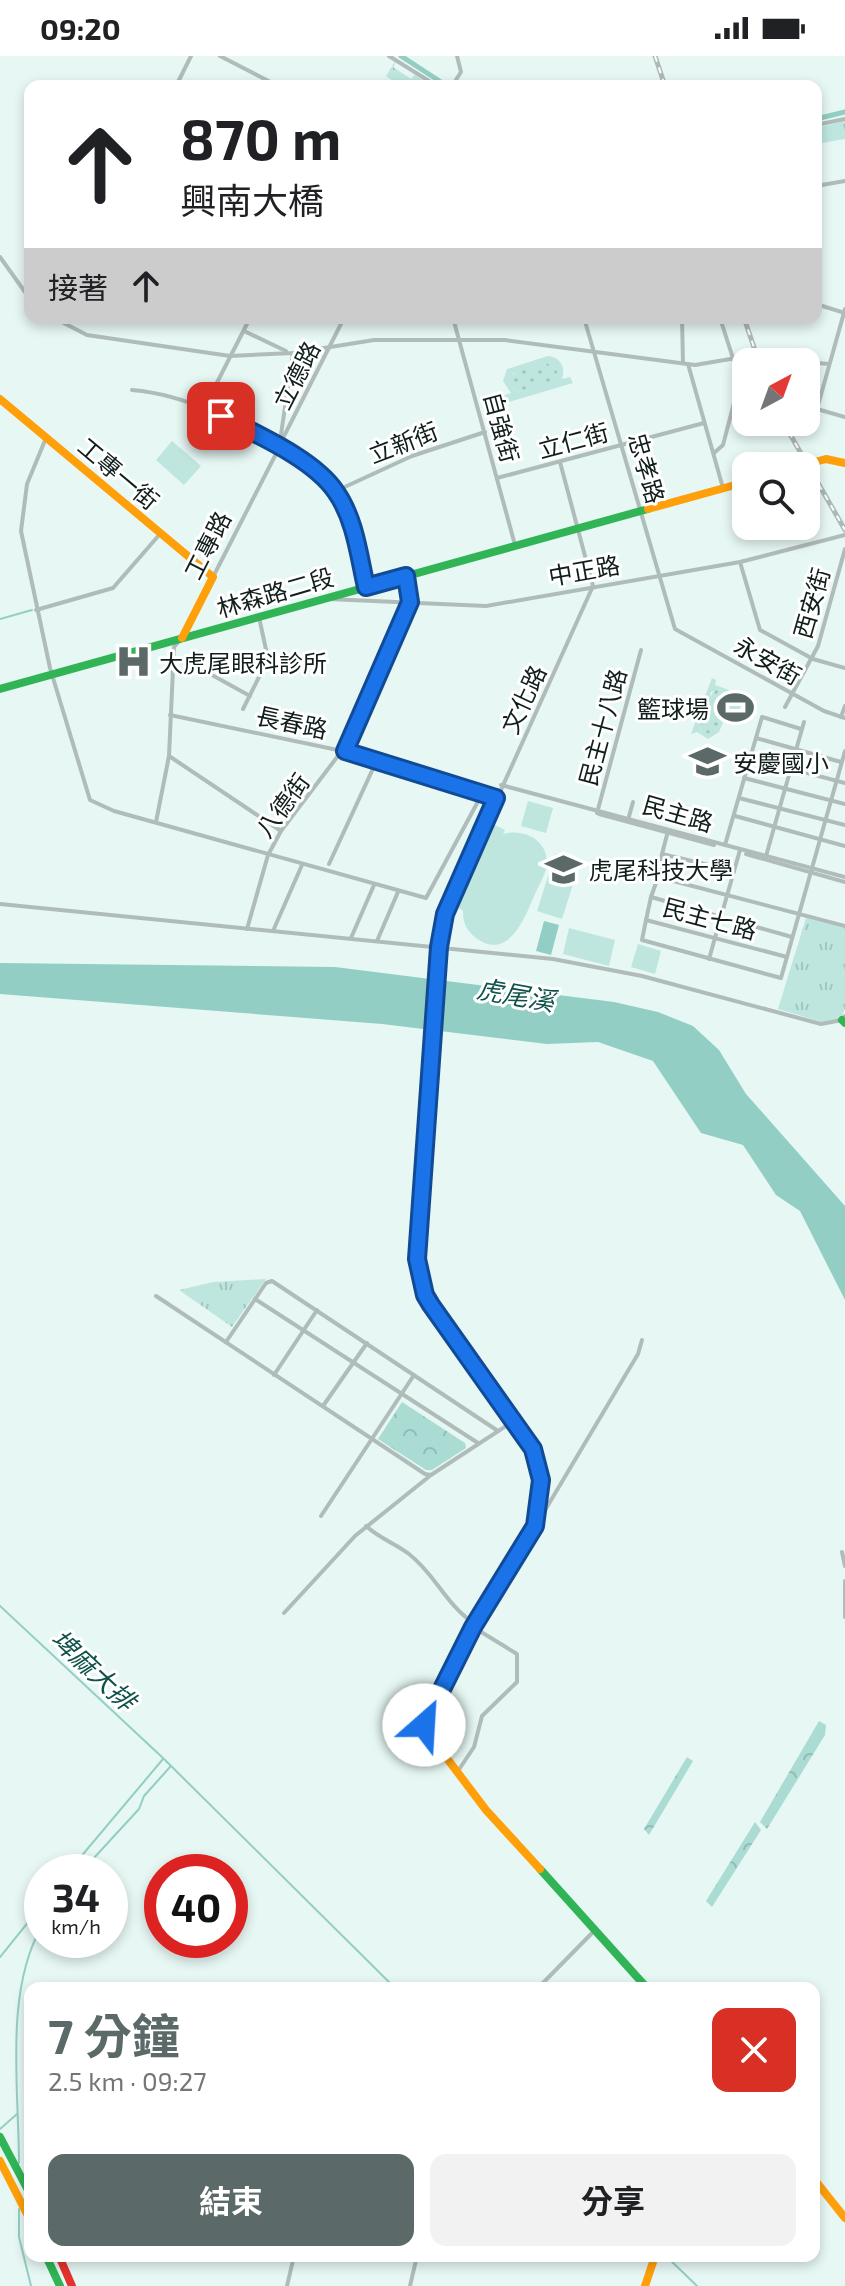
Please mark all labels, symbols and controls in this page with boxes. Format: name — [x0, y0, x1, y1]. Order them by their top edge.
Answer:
text: 09:20 — [40, 10, 121, 46]
text: 870 m — [180, 104, 341, 171]
icon: ahead — [48, 112, 152, 216]
text: 興南大橋 — [180, 178, 324, 221]
icon: ahead — [124, 264, 168, 308]
text: 接著 — [48, 269, 108, 305]
street label: 立德路 — [267, 336, 325, 414]
north arrow — [732, 348, 820, 436]
map controls — [732, 348, 820, 540]
pin — [187, 382, 255, 450]
street label: 自強街 — [479, 388, 525, 466]
icon: arrive — [199, 394, 243, 438]
street label: 立新街 — [364, 416, 442, 468]
street label: 立仁街 — [534, 417, 612, 463]
street label: 忠孝路 — [623, 429, 671, 507]
street label: 工專一街 — [73, 431, 165, 515]
button: search — [732, 452, 820, 540]
street label: 工專路 — [178, 506, 236, 584]
street label: 中正路 — [546, 549, 622, 591]
street label: 林森路二段 — [213, 562, 337, 622]
street label: 西安街 — [787, 564, 835, 642]
street label: 永安街 — [729, 630, 807, 690]
hospital icon: 大虎尾眼科診所 — [114, 643, 152, 681]
place label: 大虎尾眼科診所 — [159, 648, 327, 677]
street label: 文化路 — [495, 660, 551, 738]
street label: 民主十八路 — [572, 665, 632, 789]
sports icon: 籃球場 — [716, 689, 754, 727]
place label: 籃球場 — [637, 694, 709, 723]
street label: 長春路 — [254, 700, 330, 744]
school or university icon: 安慶國小 — [688, 743, 726, 781]
place label: 安慶國小 — [733, 748, 829, 777]
street label: 八德街 — [249, 767, 315, 843]
street label: 民主路 — [639, 789, 717, 837]
school or university icon: 虎尾科技大學 — [544, 850, 582, 888]
place label: 虎尾科技大學 — [589, 855, 733, 884]
street label: 民主七路 — [660, 892, 760, 944]
water label: 虎尾溪 — [475, 972, 561, 1017]
water label: 埤麻大排 — [45, 1622, 145, 1718]
position arrow — [382, 1683, 466, 1767]
speed limit sign: 40 — [144, 1854, 248, 1958]
text: 34 — [52, 1872, 100, 1920]
text: km/h — [51, 1914, 101, 1938]
text: 7 分鐘 — [48, 2006, 180, 2064]
button: close — [712, 2008, 796, 2092]
text: 2.5 km · 09:27 — [48, 2065, 207, 2096]
button: 結束 — [48, 2154, 414, 2246]
button: 分享 — [430, 2154, 796, 2246]

